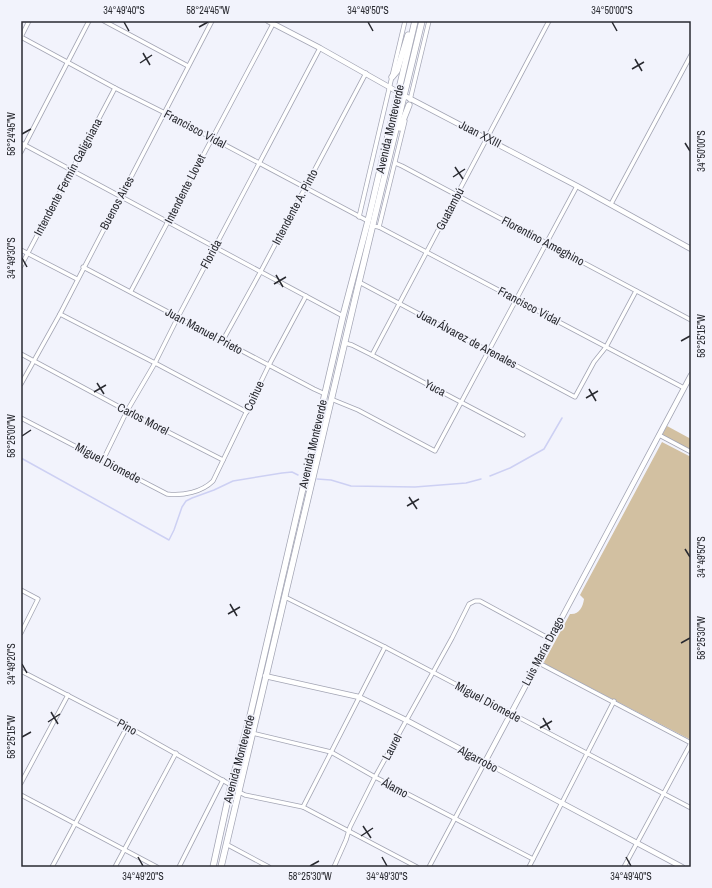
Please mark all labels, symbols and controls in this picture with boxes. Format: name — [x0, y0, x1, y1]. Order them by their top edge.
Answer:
text: 34°49'40"S — [103, 4, 145, 17]
text: 58°24'45"W — [186, 4, 230, 17]
text: 34°49'50"S — [347, 4, 389, 17]
text: 34°50'00"S — [591, 4, 633, 17]
street label: Avenida Monteverde — [372, 83, 408, 176]
street label: Francisco Vidal — [161, 106, 229, 152]
text: 58°24'45"W — [5, 112, 18, 156]
street label: Intendente Fermín Galigniana — [30, 115, 106, 239]
street label: Juan XXIII — [456, 117, 504, 151]
text: 34°50'00"S — [695, 130, 708, 172]
street label: Intendente Llovet — [161, 152, 209, 226]
street label: Intendente A. Pinto — [268, 166, 322, 248]
street label: Buenos Aires — [96, 173, 138, 233]
street label: Guatambú — [432, 185, 468, 233]
street label: Florentino Ameghino — [499, 212, 587, 270]
street label: Florida — [197, 236, 225, 271]
text: 34°49'30"S — [5, 237, 18, 279]
street label: Francisco Vidal — [495, 283, 563, 329]
street label: Juan Manuel Prieto — [163, 304, 245, 358]
street label: Juan Álvarez de Arenales — [414, 306, 520, 372]
text: 58°25'15"W — [695, 314, 708, 358]
street label: Yuca — [422, 376, 449, 400]
street label: Coihue — [240, 378, 268, 414]
street label: Avenida Monteverde — [295, 398, 331, 491]
street label: Carlos Morel — [115, 399, 171, 439]
text: 58°25'00"W — [5, 414, 18, 458]
street label: Miguel Diomede — [72, 439, 144, 487]
text: 34°49'50"S — [695, 536, 708, 578]
street label: Luis María Drago — [518, 614, 568, 688]
text: 58°25'30"W — [695, 616, 708, 660]
text: 34°49'20"S — [5, 643, 18, 685]
street label: Miguel Diomede — [452, 678, 524, 726]
street label: Avenida Monteverde — [219, 713, 258, 806]
text: 58°25'15"W — [5, 715, 18, 759]
street label: Pino — [114, 715, 140, 739]
street label: Laurel — [379, 731, 405, 763]
street label: Algarrobo — [455, 741, 501, 776]
street label: Álamo — [378, 774, 411, 802]
text: 34°49'20"S — [122, 870, 164, 883]
text: 58°25'30"W — [288, 870, 332, 883]
text: 34°49'30"S — [366, 870, 408, 883]
text: 34°49'40"S — [610, 870, 652, 883]

